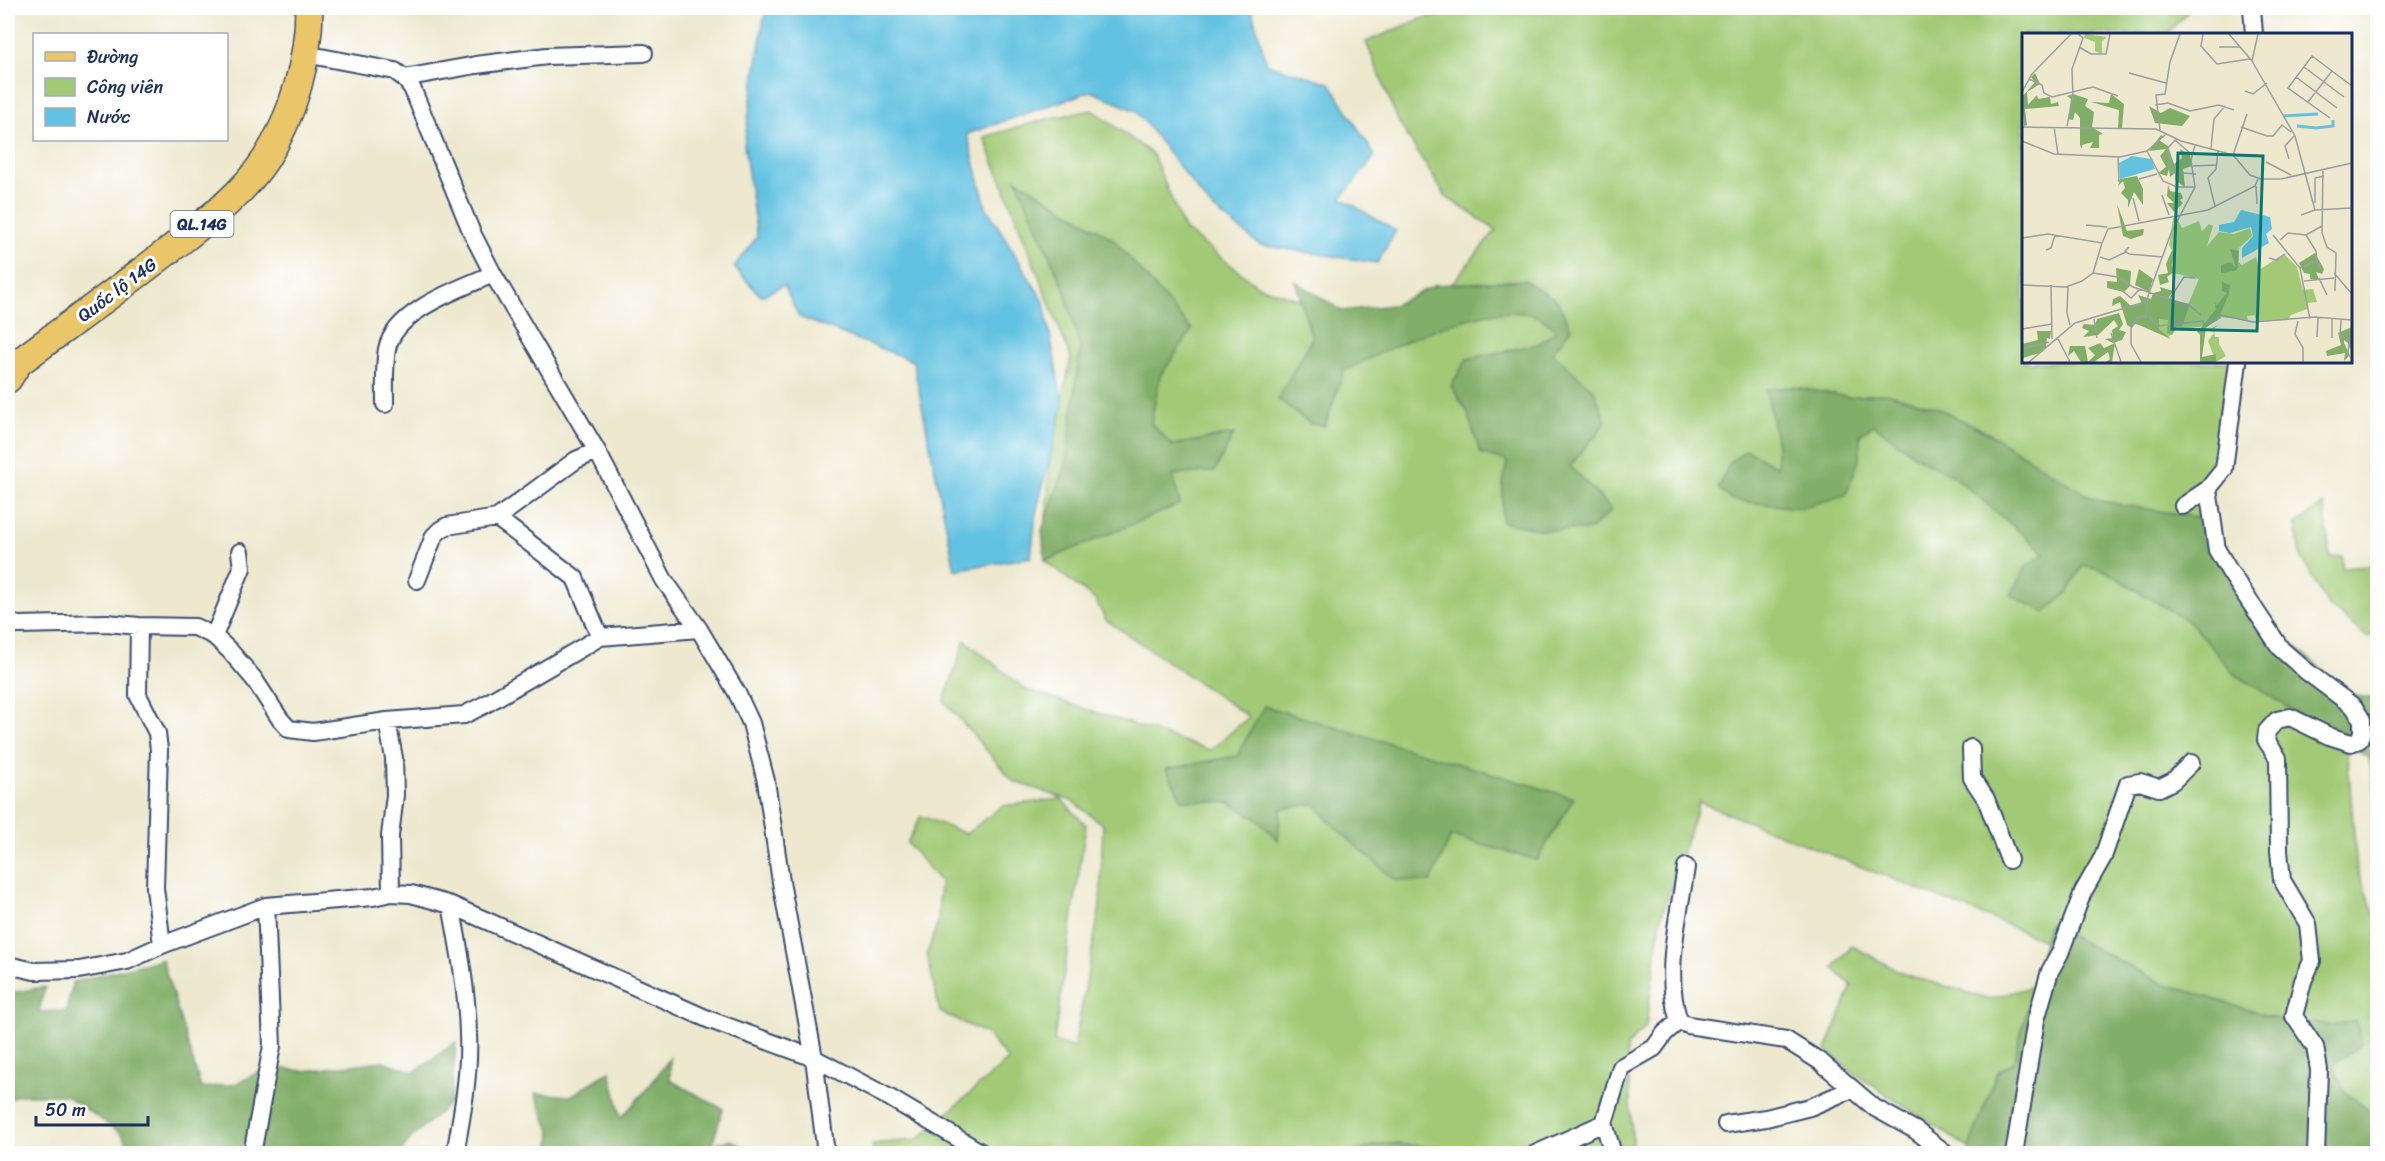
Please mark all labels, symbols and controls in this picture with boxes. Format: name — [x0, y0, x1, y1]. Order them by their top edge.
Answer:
legend — [33, 33, 228, 141]
inset map — [2022, 33, 2352, 363]
text: Đường — [87, 41, 138, 73]
text: Công viên — [87, 71, 163, 103]
text: Nước — [87, 101, 130, 133]
road number: QL.14G — [170, 211, 234, 237]
street label: Quốc lộ 14G — [70, 249, 164, 331]
scale bar — [36, 1089, 148, 1127]
text: 50 m — [45, 1094, 86, 1126]

